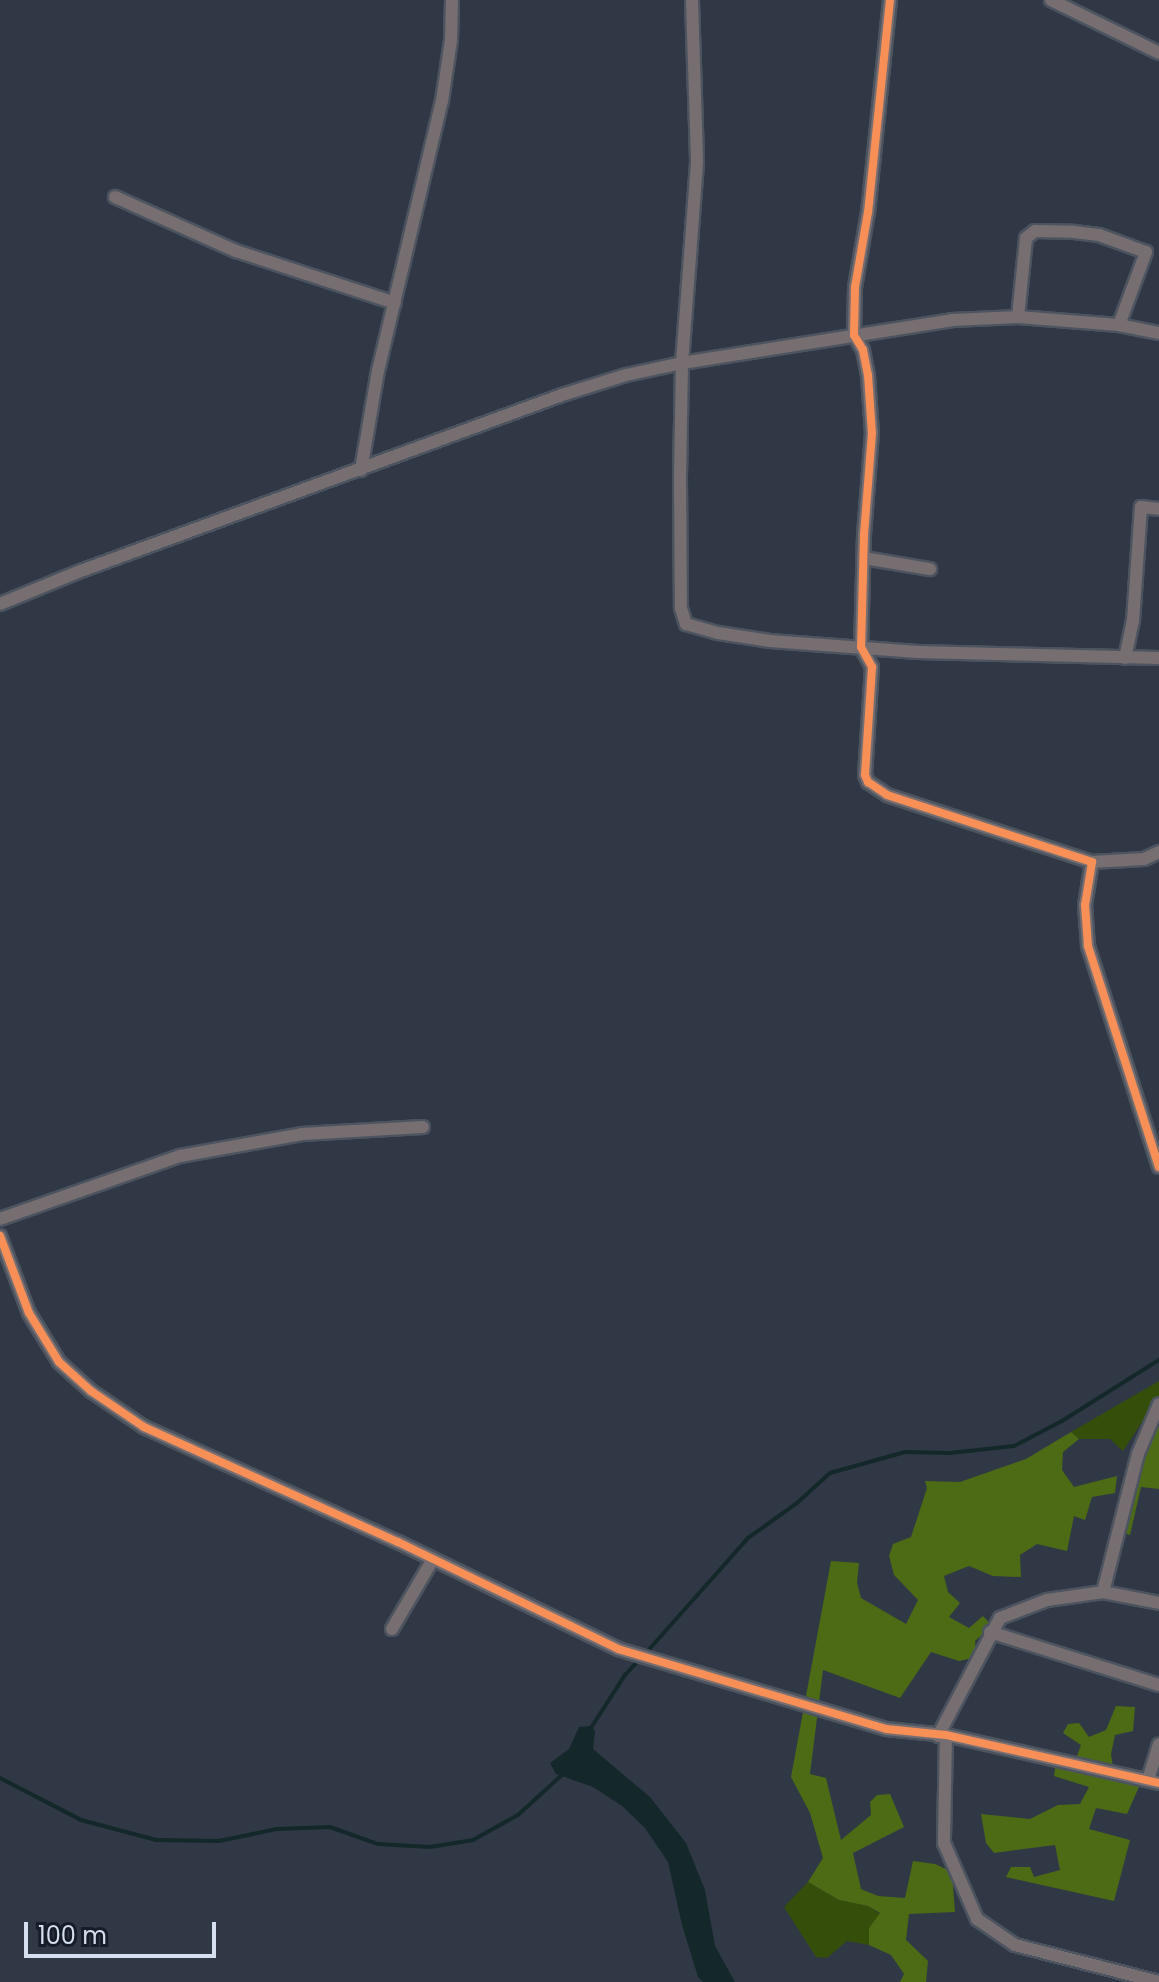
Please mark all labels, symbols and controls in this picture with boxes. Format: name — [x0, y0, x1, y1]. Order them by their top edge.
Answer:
scale bar — [28, 1906, 220, 1956]
text: 100 m — [38, 1919, 107, 1952]

